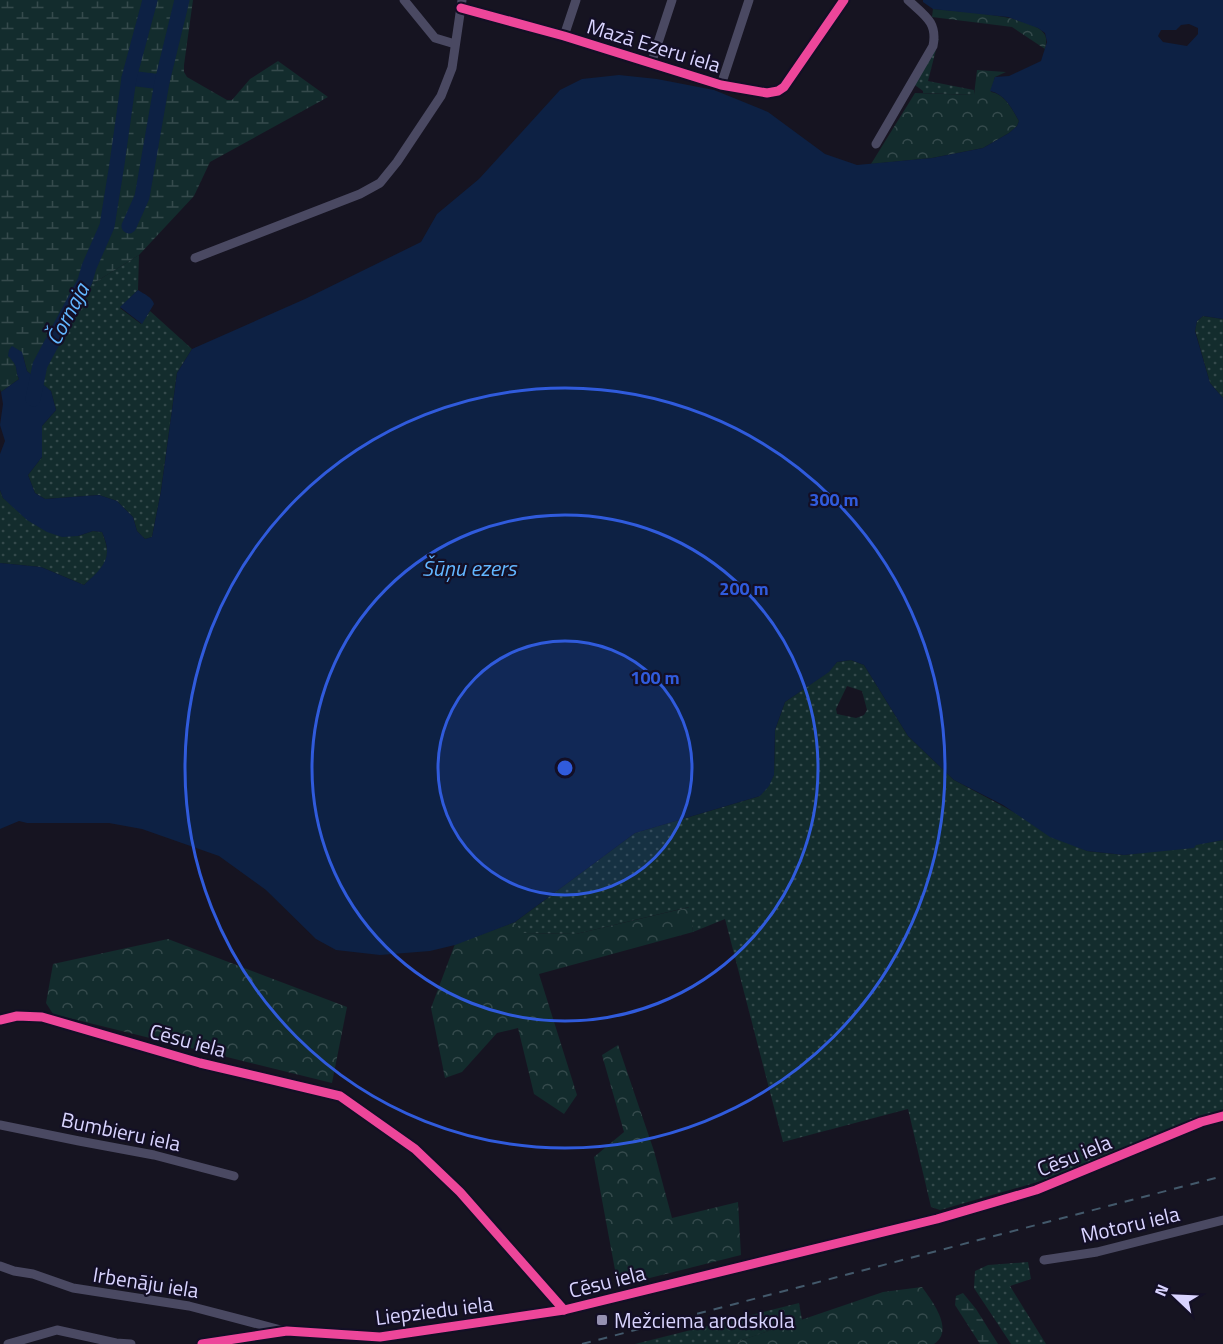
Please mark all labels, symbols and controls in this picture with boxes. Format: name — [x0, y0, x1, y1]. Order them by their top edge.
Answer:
street label: Mazā Ezeru iela — [583, 9, 725, 81]
water label: Čornaja — [36, 275, 98, 351]
text: 300 m — [809, 486, 859, 513]
water label: Šūņu ezers — [422, 551, 518, 585]
text: 200 m — [719, 575, 769, 602]
text: 100 m — [630, 664, 680, 691]
centre of rings — [555, 758, 575, 778]
street label: Cēsu iela — [146, 1014, 230, 1066]
street label: Bumbieru iela — [58, 1103, 184, 1159]
street label: Cēsu iela — [1032, 1125, 1117, 1184]
street label: Motoru iela — [1077, 1197, 1183, 1251]
street label: Cēsu iela — [565, 1256, 649, 1306]
street label: Irbenāju iela — [91, 1258, 202, 1306]
north arrow — [1145, 1266, 1205, 1326]
text: N — [1148, 1280, 1174, 1300]
street label: Liepziedu iela — [373, 1287, 495, 1333]
place label: Mežciema arodskola — [614, 1304, 795, 1336]
marker: Mežciema arodskola — [595, 1313, 609, 1327]

